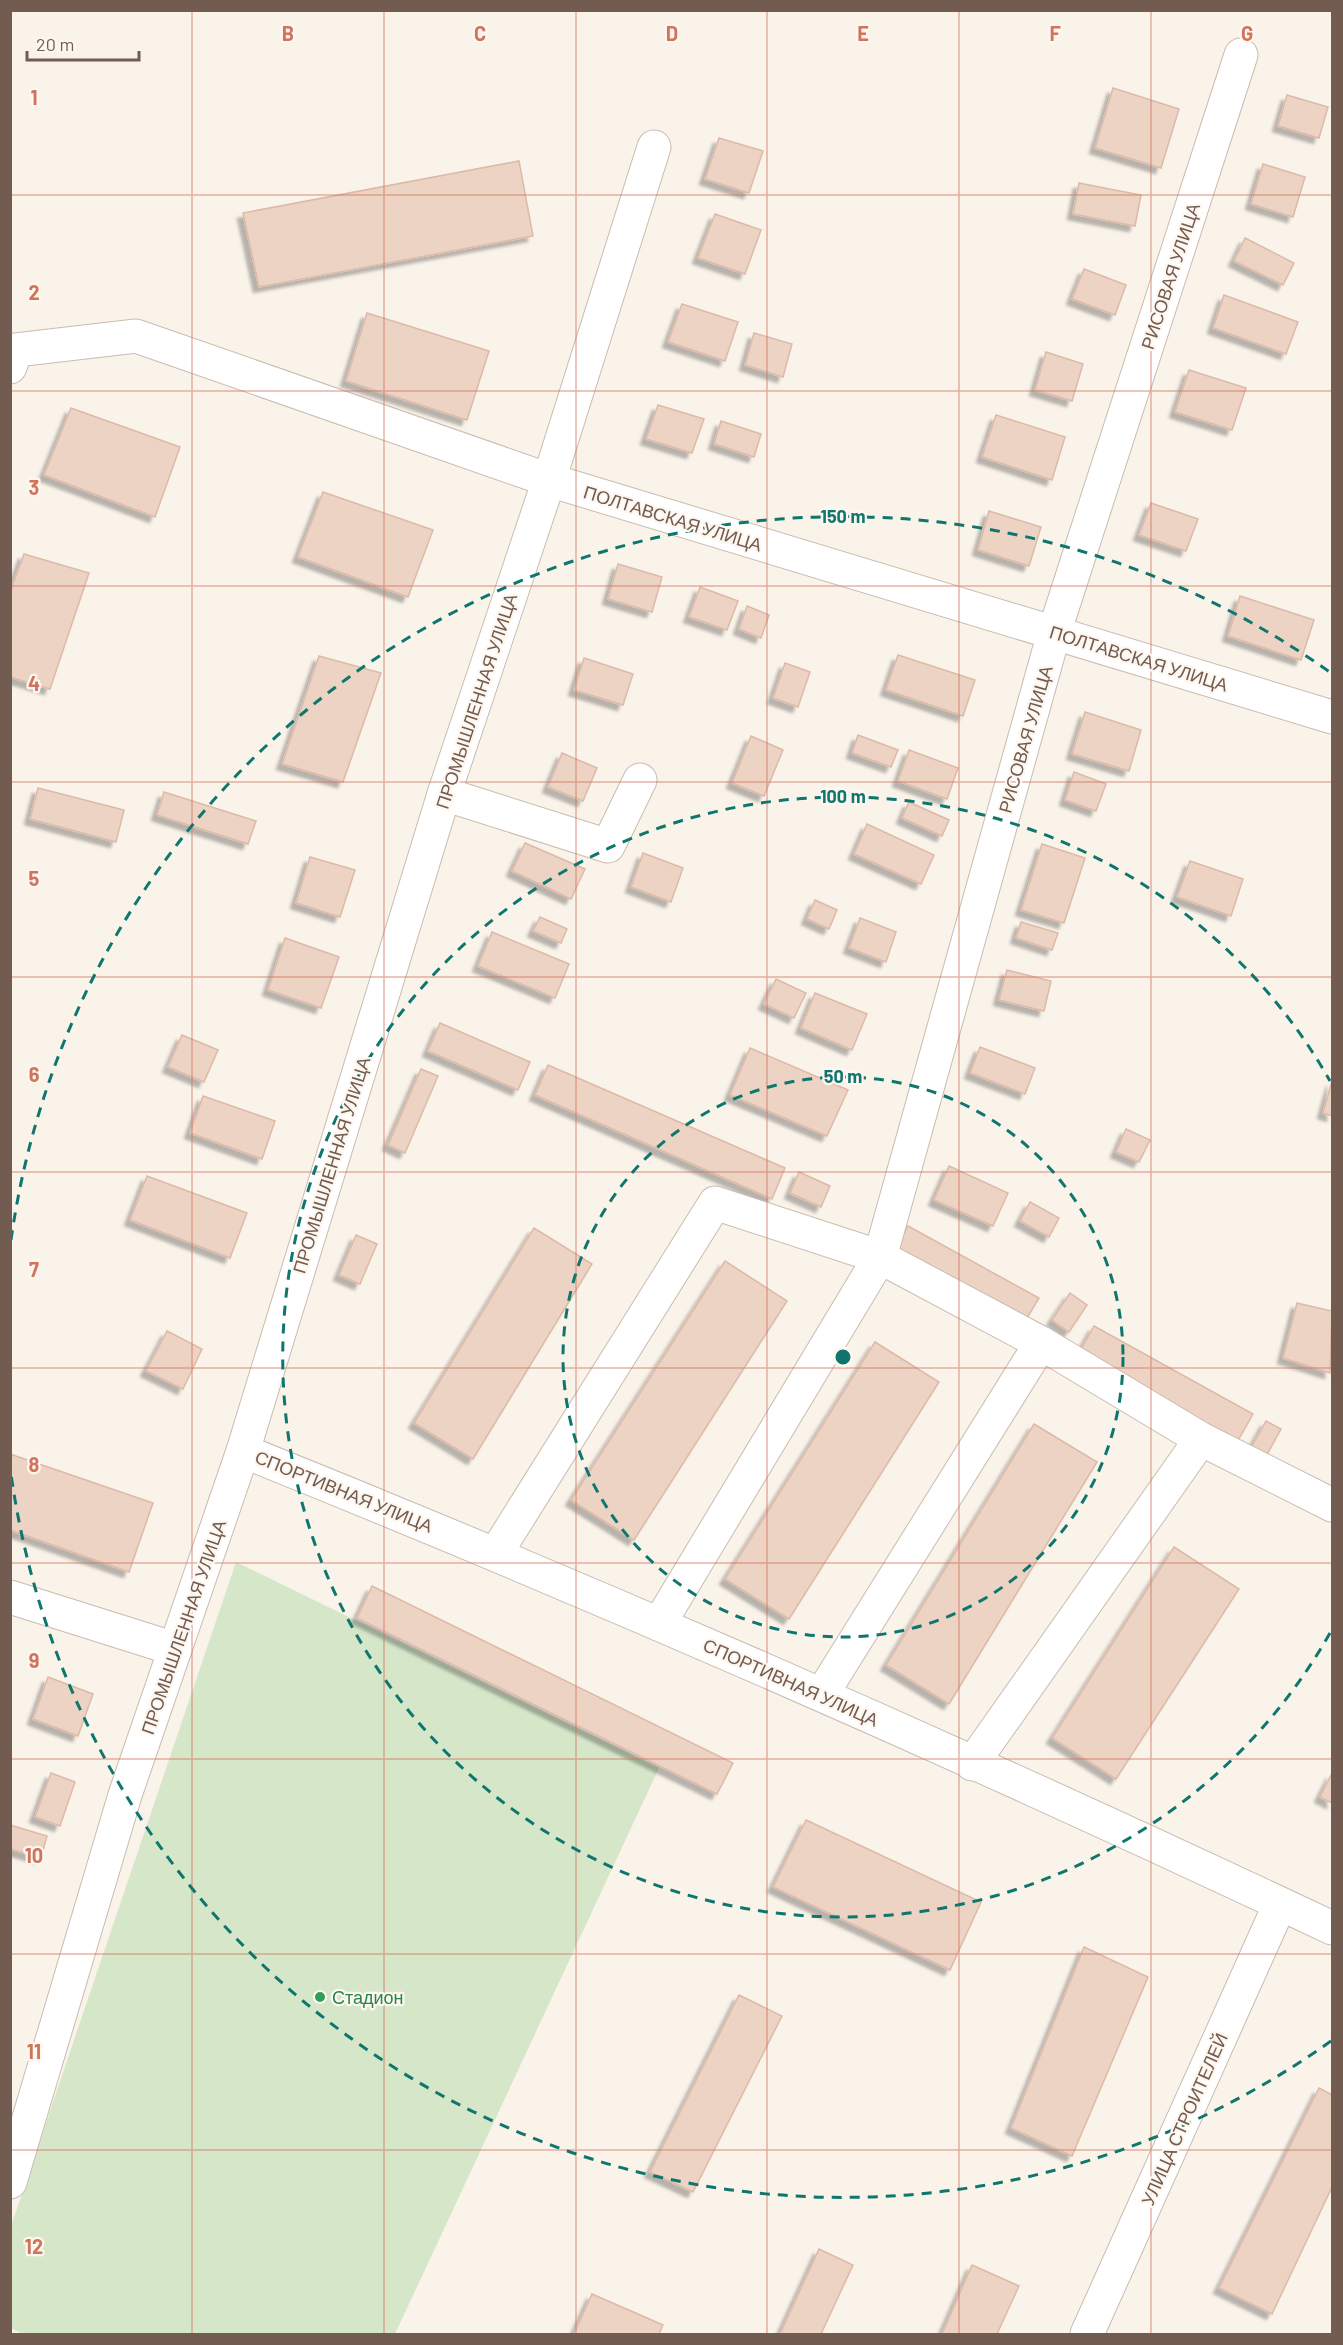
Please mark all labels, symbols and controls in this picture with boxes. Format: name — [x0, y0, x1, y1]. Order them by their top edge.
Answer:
text: B — [282, 21, 294, 45]
text: C — [474, 21, 486, 45]
text: D — [666, 21, 678, 45]
text: E — [857, 21, 869, 45]
text: F — [1049, 21, 1061, 45]
text: G — [1241, 21, 1253, 45]
scale bar — [27, 24, 140, 62]
text: 20 m — [36, 33, 74, 55]
text: 1 — [30, 85, 38, 109]
street label: РИСОВАЯ УЛИЦА — [1136, 200, 1204, 352]
text: 2 — [28, 280, 40, 304]
text: 3 — [29, 475, 39, 499]
street label: ПОЛТАВСКАЯ УЛИЦА — [581, 480, 765, 556]
text: 150 m — [821, 505, 865, 527]
street label: ПРОМЫШЛЕННАЯ УЛИЦА — [431, 590, 521, 812]
street label: ПОЛТАВСКАЯ УЛИЦА — [1047, 620, 1231, 696]
street label: РИСОВАЯ УЛИЦА — [993, 663, 1057, 815]
text: 4 — [28, 671, 40, 695]
text: 100 m — [820, 785, 866, 807]
text: 5 — [29, 866, 40, 890]
street label: ПРОМЫШЛЕННАЯ УЛИЦА — [288, 1054, 374, 1276]
text: 6 — [29, 1062, 40, 1086]
text: 50 m — [824, 1065, 862, 1087]
text: 7 — [29, 1257, 39, 1281]
centre of rings — [833, 1347, 853, 1367]
street label: СПОРТИВНАЯ УЛИЦА — [252, 1445, 436, 1537]
text: 8 — [29, 1452, 40, 1476]
street label: ПРОМЫШЛЕННАЯ УЛИЦА — [136, 1517, 230, 1737]
street label: СПОРТИВНАЯ УЛИЦА — [700, 1633, 882, 1731]
text: 9 — [29, 1648, 39, 1672]
text: 10 — [25, 1843, 43, 1867]
place label: Стадион — [332, 1986, 404, 2008]
marker: Стадион — [313, 1990, 327, 2004]
street label: УЛИЦА СТРОИТЕЛЕЙ — [1136, 2029, 1232, 2209]
text: 11 — [27, 2039, 41, 2063]
text: 12 — [25, 2234, 43, 2258]

